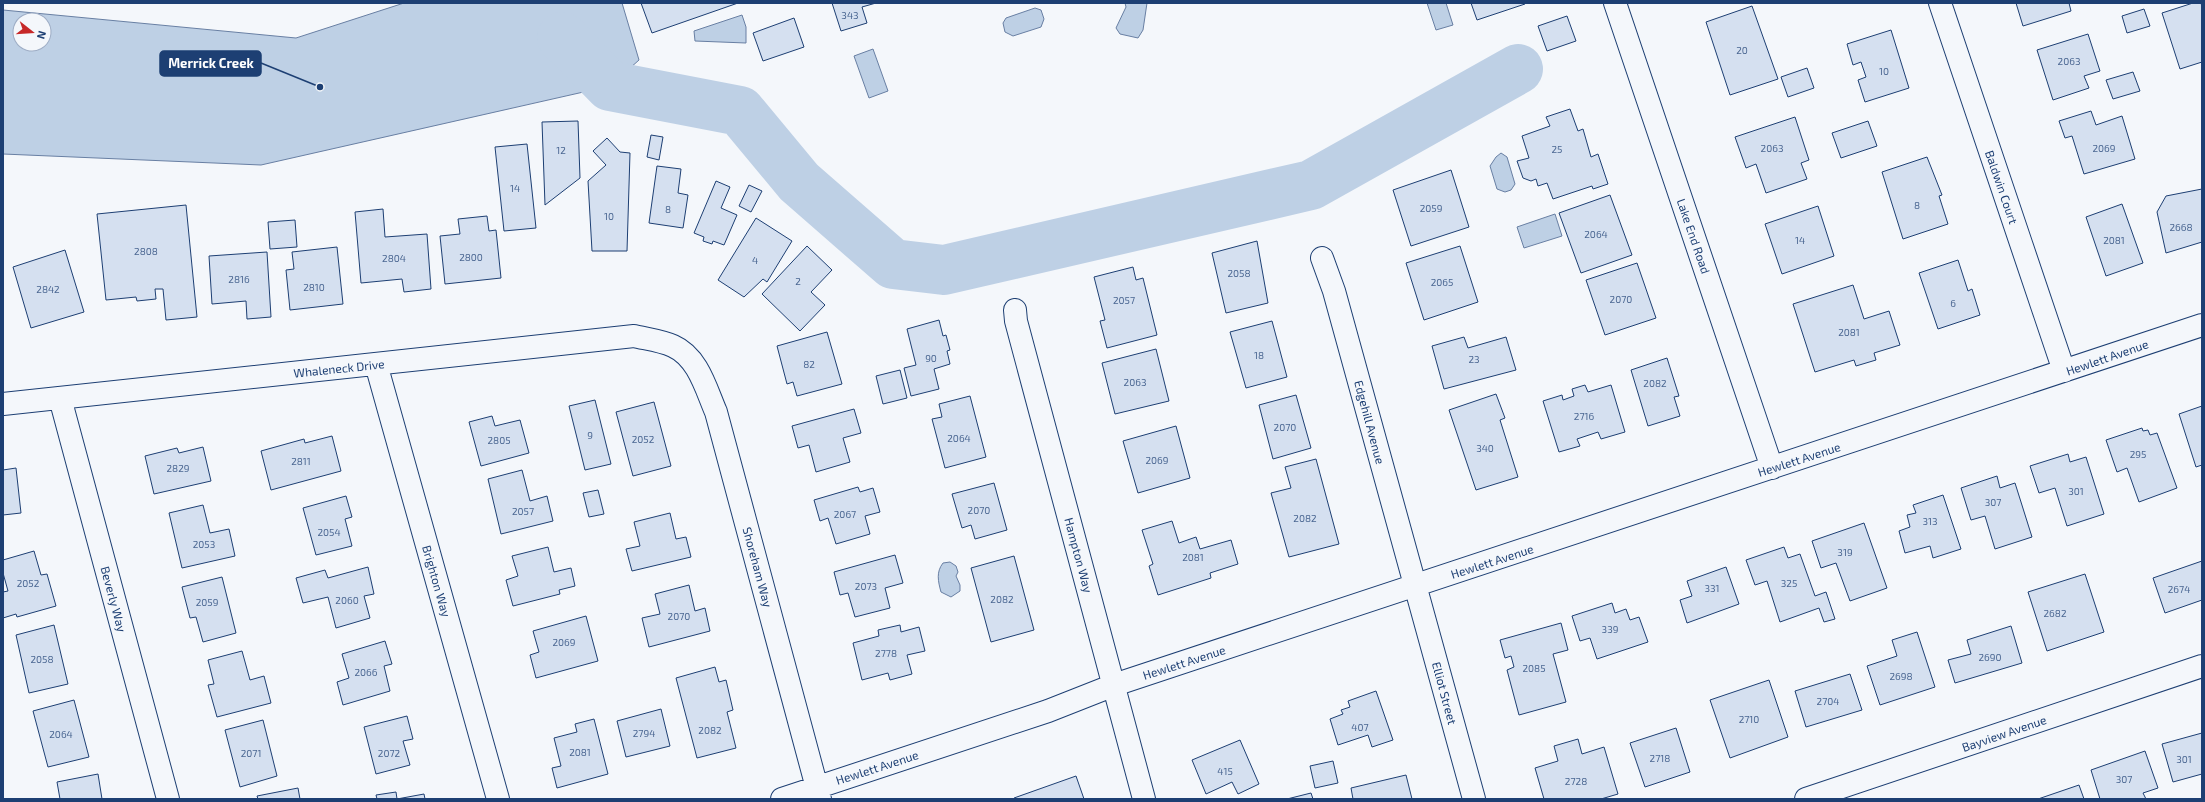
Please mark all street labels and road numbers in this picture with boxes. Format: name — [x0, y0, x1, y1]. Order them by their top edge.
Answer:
street label: Baldwin Court — [1983, 148, 2021, 226]
street label: Lake End Road — [1675, 197, 1713, 275]
street label: Hewlett Avenue — [2064, 336, 2150, 378]
street label: Whaleneck Drive — [293, 356, 385, 380]
street label: Edgehill Avenue — [1352, 379, 1388, 465]
street label: Hewlett Avenue — [1756, 439, 1842, 479]
street label: Hampton Way — [1062, 516, 1096, 595]
street label: Shoreham Way — [741, 525, 776, 609]
street label: Hewlett Avenue — [1449, 541, 1535, 581]
street label: Brighton Way — [420, 544, 454, 619]
street label: Beverly Way — [99, 565, 130, 634]
street label: Hewlett Avenue — [1141, 642, 1227, 682]
street label: Elliot Street — [1430, 660, 1460, 726]
street label: Bayview Avenue — [1960, 712, 2048, 754]
street label: Hewlett Avenue — [834, 747, 920, 787]

